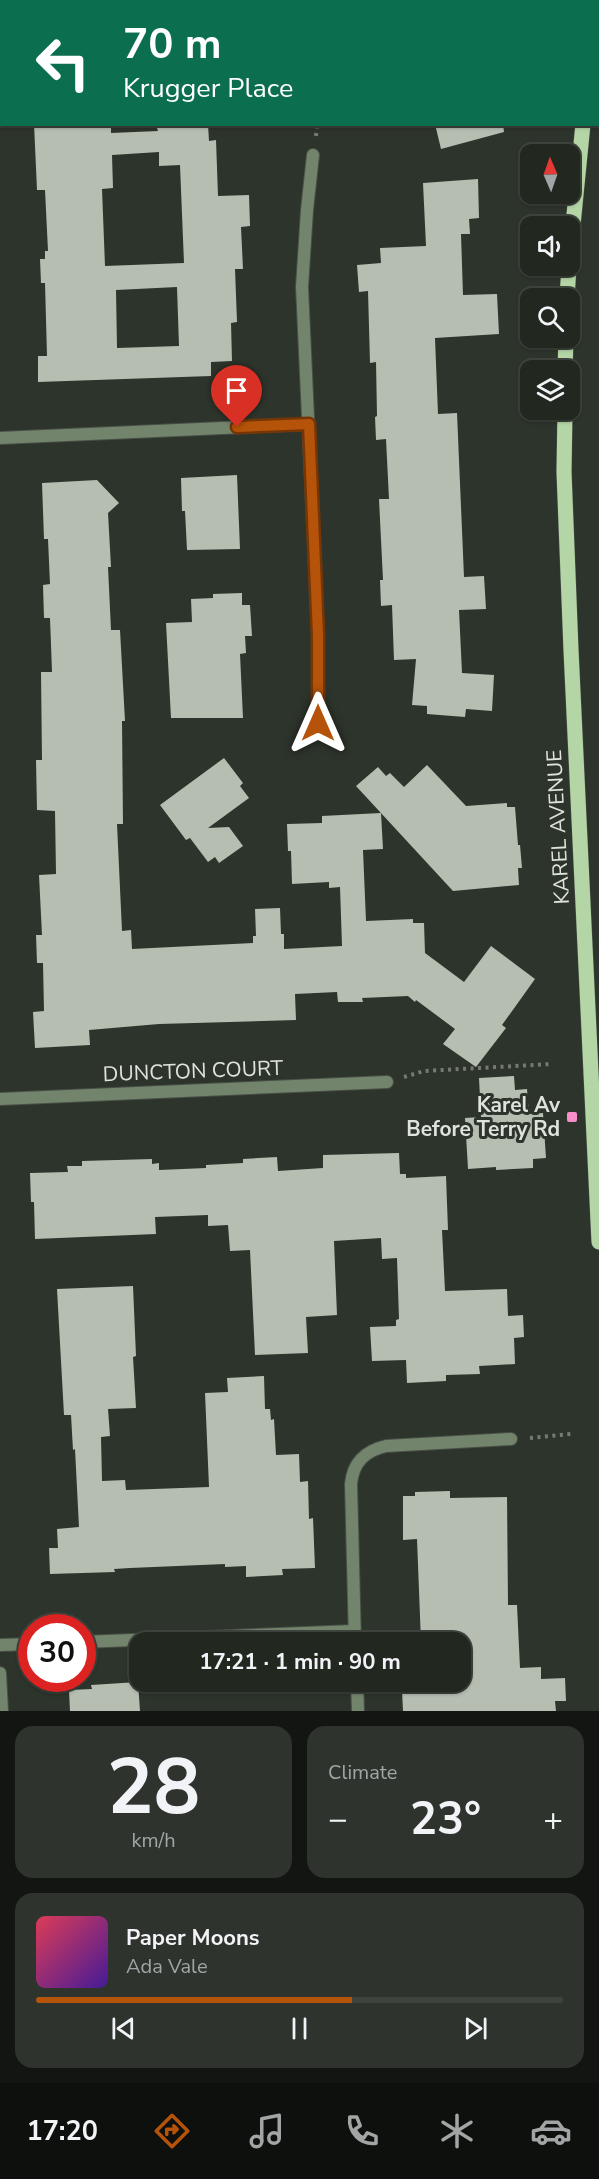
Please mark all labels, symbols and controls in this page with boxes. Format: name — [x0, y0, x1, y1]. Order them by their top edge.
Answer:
text: 70 m — [123, 16, 222, 73]
icon: left — [24, 24, 102, 102]
text: Krugger Place — [123, 70, 293, 107]
north arrow — [520, 144, 580, 204]
map controls — [520, 144, 580, 420]
button: sound — [520, 216, 580, 276]
button: search — [520, 288, 580, 348]
button: layers — [520, 360, 580, 420]
pin — [211, 365, 262, 427]
icon: arrive — [220, 374, 253, 407]
position arrow — [286, 691, 350, 755]
street label: KAREL AVENUE — [540, 749, 576, 905]
street label: DUNCTON COURT — [102, 1054, 284, 1088]
place label: Karel Av Before Terry Rd — [406, 1091, 561, 1143]
marker: Karel Av Before Terry Rd — [565, 1110, 579, 1124]
speed limit sign: 30 — [18, 1614, 96, 1692]
text: 17:21 · 1 min · 90 m — [199, 1647, 401, 1677]
text: 28 — [107, 1734, 200, 1841]
text: Climate — [328, 1759, 397, 1786]
text: 23° — [410, 1789, 481, 1850]
text: − — [328, 1797, 348, 1842]
text: + — [543, 1797, 563, 1842]
text: km/h — [131, 1827, 176, 1854]
text: Paper Moons — [126, 1923, 260, 1953]
text: Ada Vale — [126, 1953, 208, 1980]
icon: previous — [107, 2012, 140, 2045]
icon: pause — [283, 2012, 316, 2045]
icon: next — [459, 2012, 492, 2045]
icon: directions — [151, 2110, 193, 2152]
icon: music — [246, 2110, 288, 2152]
icon: phone — [341, 2110, 383, 2152]
icon: climate — [436, 2110, 478, 2152]
icon: car — [530, 2110, 572, 2152]
text: 17:20 — [26, 2113, 98, 2150]

